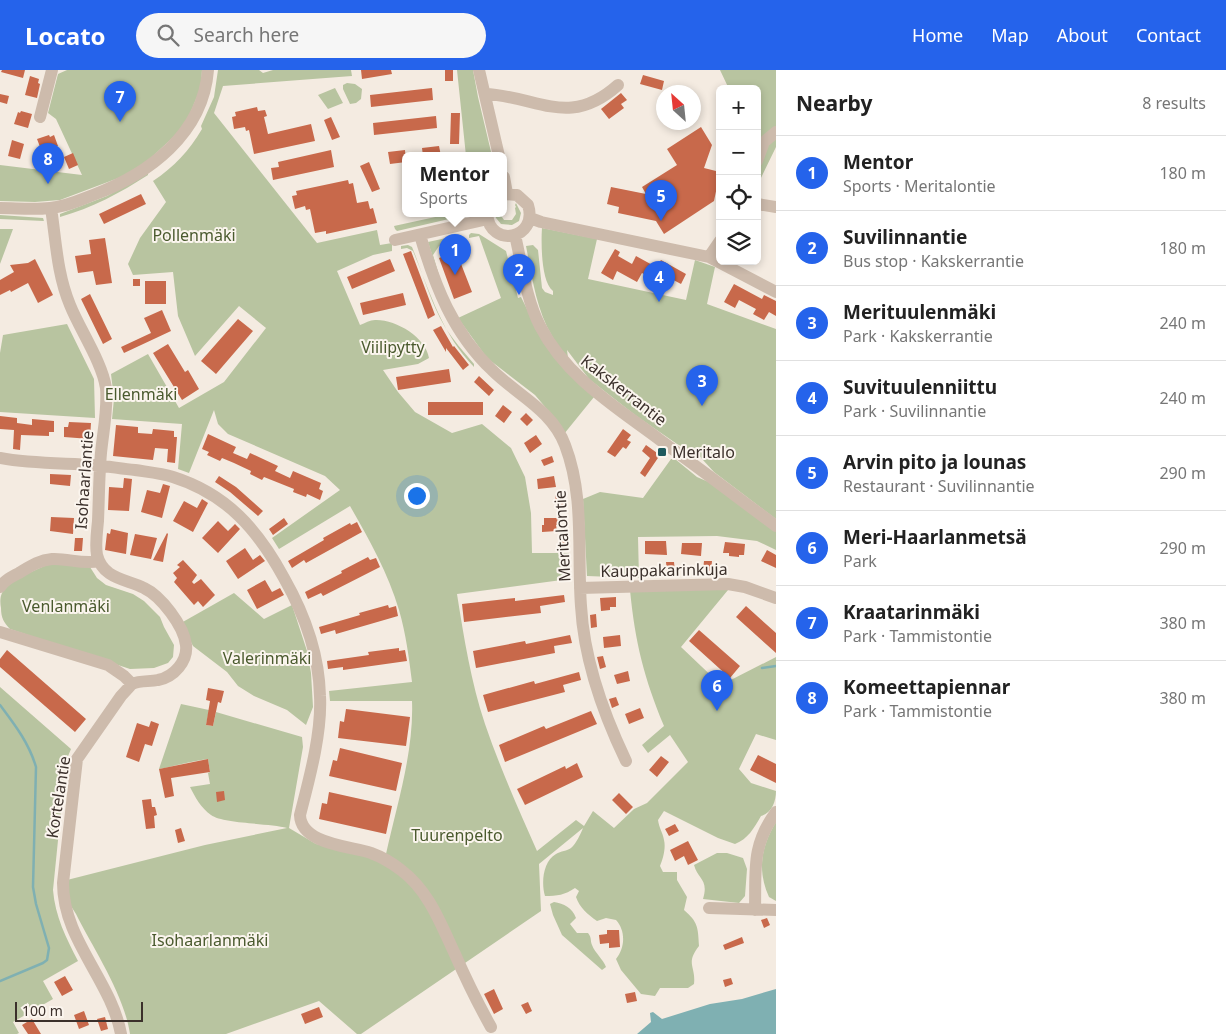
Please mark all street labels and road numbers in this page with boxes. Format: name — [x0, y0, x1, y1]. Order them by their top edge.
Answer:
street label: Kakskerrantie — [577, 350, 671, 430]
street label: Isohaarlantie — [70, 430, 98, 530]
street label: Meritalontie — [549, 490, 575, 582]
street label: Kauppakarinkuja — [600, 558, 728, 582]
street label: Kortelantie — [41, 754, 75, 840]

